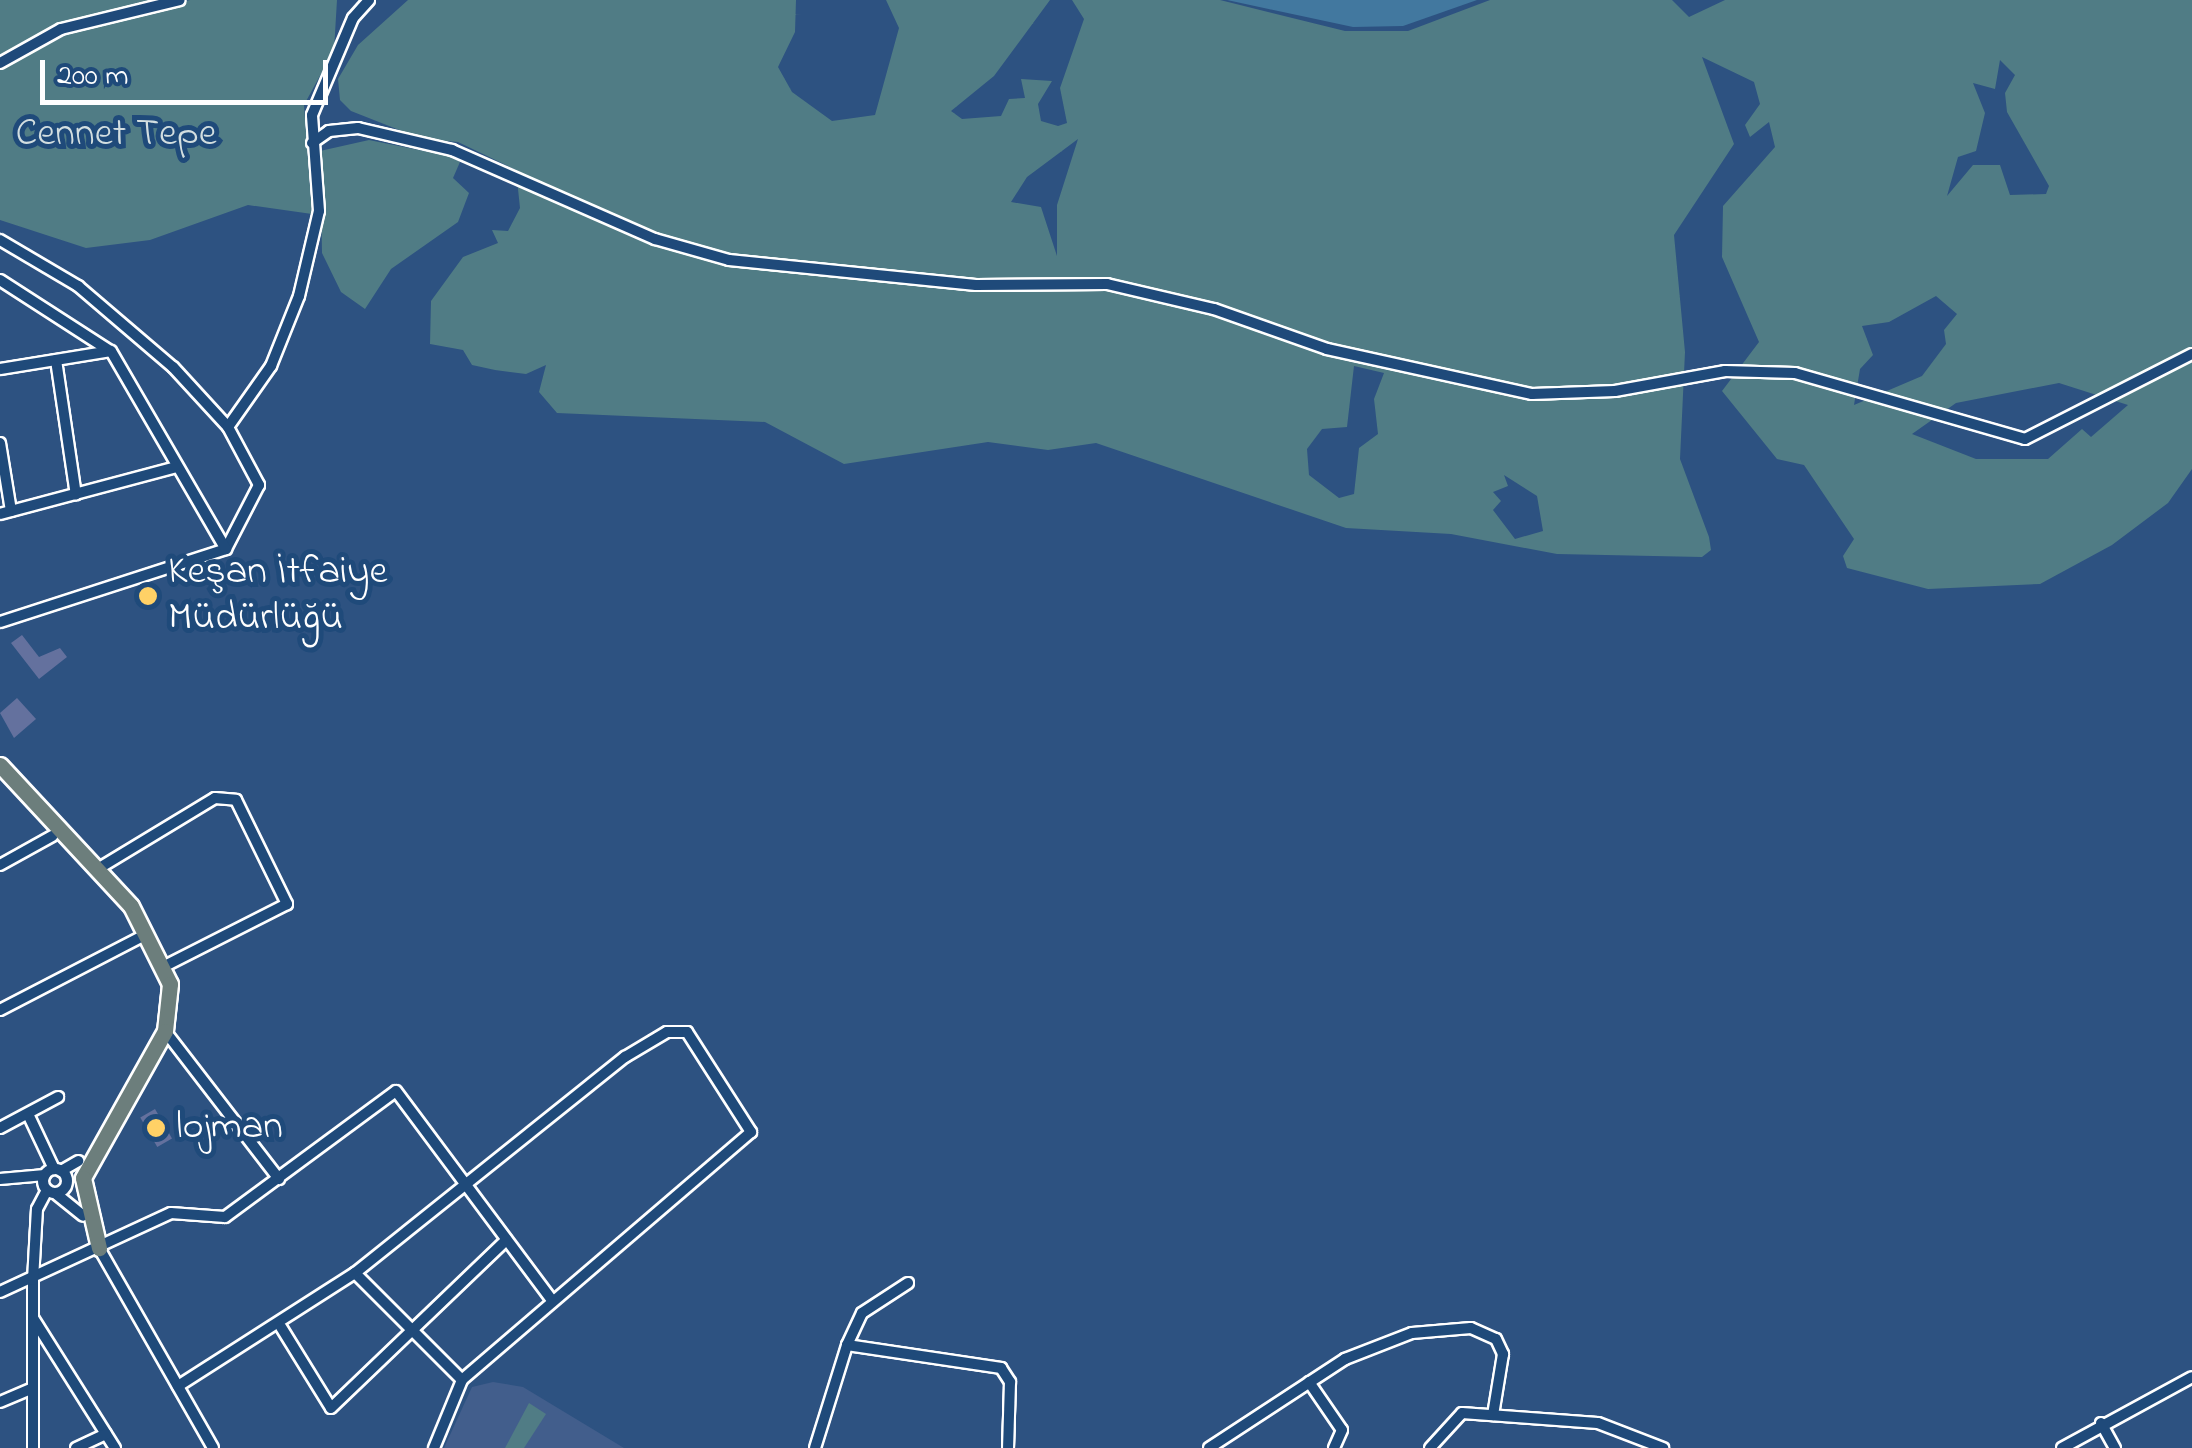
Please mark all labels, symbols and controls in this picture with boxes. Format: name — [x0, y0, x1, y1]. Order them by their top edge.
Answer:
scale bar — [45, 40, 332, 102]
text: 200 m — [57, 55, 129, 99]
park label: Cennet Tepe — [15, 111, 217, 159]
place label: Keşan İtfaiye Müdürlüğü — [168, 549, 387, 643]
marker: Keşan İtfaiye Müdürlüğü — [137, 585, 159, 607]
place label: lojman — [176, 1104, 283, 1152]
marker: lojman — [145, 1117, 167, 1139]

